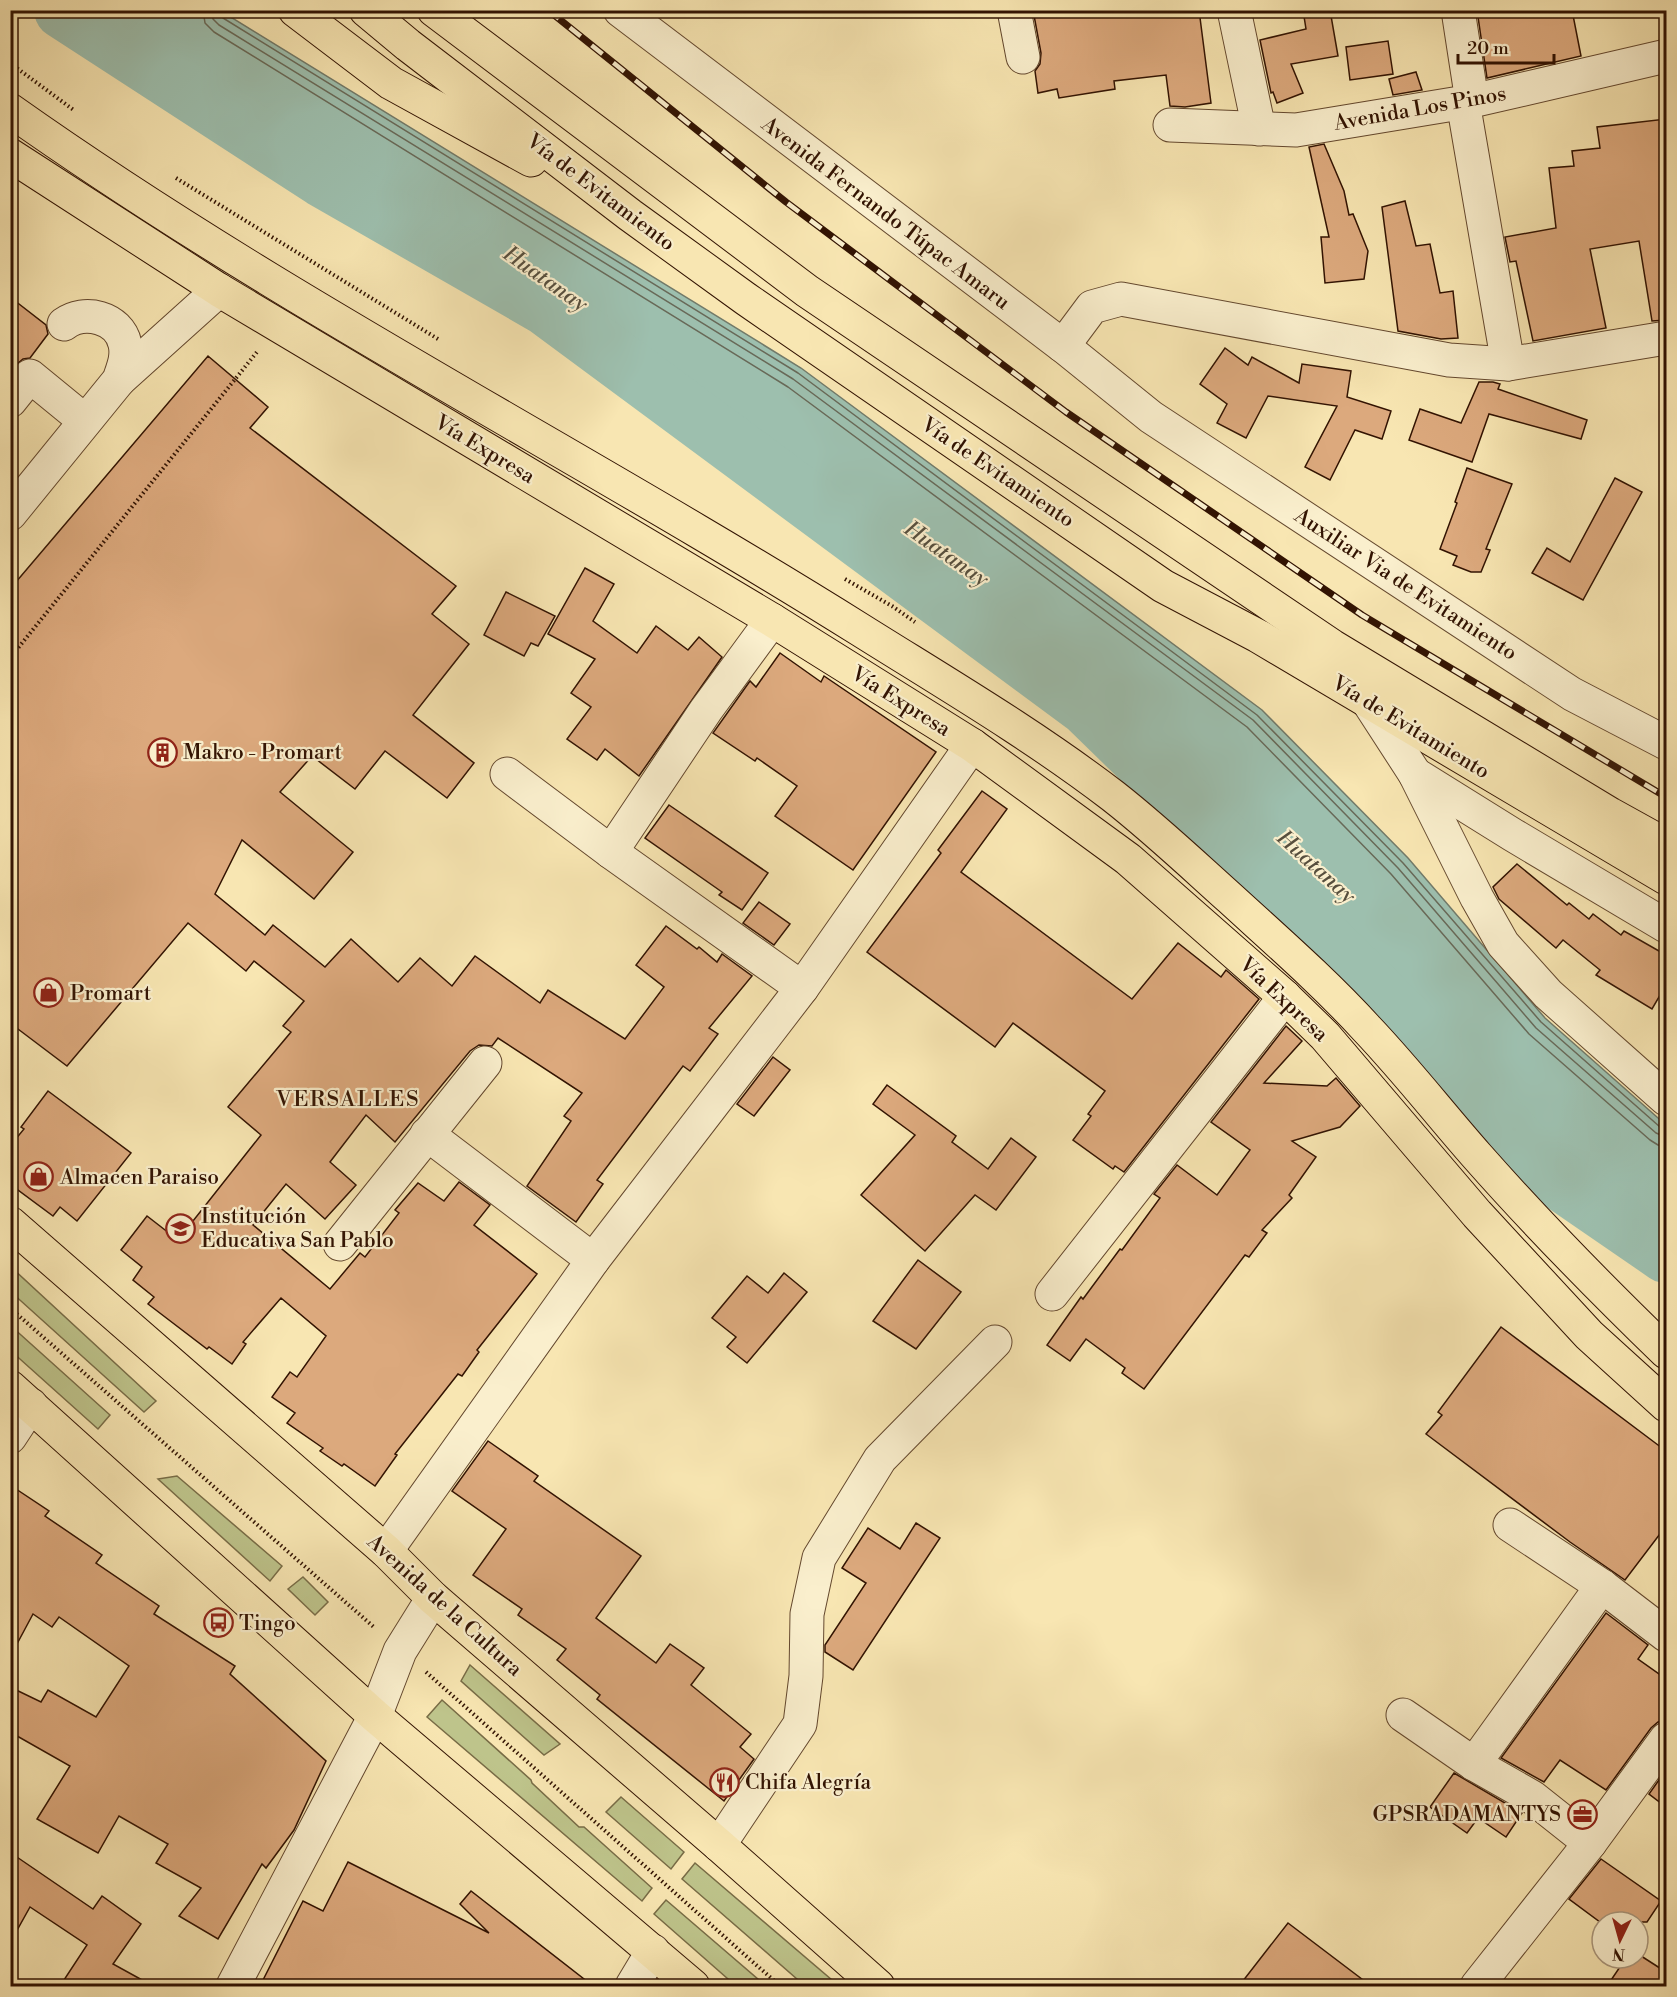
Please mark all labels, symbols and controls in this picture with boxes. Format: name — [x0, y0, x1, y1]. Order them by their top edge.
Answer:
scale bar — [1458, 27, 1554, 65]
text: 20 m — [1467, 37, 1509, 60]
street label: Avenida Los Pinos — [1331, 81, 1508, 137]
street label: Avenida Fernando Túpac Amaru — [755, 111, 1015, 316]
street label: Vía de Evitamiento — [520, 128, 680, 257]
water label: Huatanay — [497, 240, 593, 318]
street label: Vía Expresa — [429, 409, 540, 490]
street label: Vía de Evitamiento — [915, 411, 1079, 534]
street label: Auxiliar Via de Evitamiento — [1288, 503, 1522, 667]
water label: Huatanay — [898, 515, 994, 593]
street label: Vía Expresa — [845, 661, 955, 743]
street label: Vía de Evitamiento — [1326, 670, 1494, 785]
building icon: Makro - Promart — [146, 736, 178, 768]
place label: Makro - Promart — [183, 740, 342, 766]
water label: Huatanay — [1270, 824, 1361, 910]
street label: Vía Expresa — [1233, 951, 1334, 1048]
shop icon: Promart — [33, 977, 65, 1009]
place label: Promart — [70, 981, 152, 1007]
district label: VERSALLES — [275, 1086, 420, 1113]
shop icon: Almacen Paraiso — [23, 1161, 55, 1193]
place label: Almacen Paraiso — [59, 1165, 219, 1191]
place label: Institución Educativa San Pablo — [201, 1204, 394, 1254]
school or university icon: Institución Educativa San Pablo — [164, 1212, 196, 1244]
street label: Avenida de la Cultura — [361, 1528, 528, 1683]
bus stop icon: Tingo — [202, 1607, 234, 1639]
place label: Tingo — [239, 1611, 296, 1637]
restaurant icon: Chifa Alegría — [708, 1766, 740, 1798]
place label: Chifa Alegría — [745, 1770, 871, 1796]
office icon: GPSRADAMANTYS — [1566, 1798, 1598, 1830]
place label: GPSRADAMANTYS — [1373, 1802, 1561, 1828]
north arrow — [1590, 1910, 1650, 1970]
text: N — [1611, 1943, 1626, 1964]

